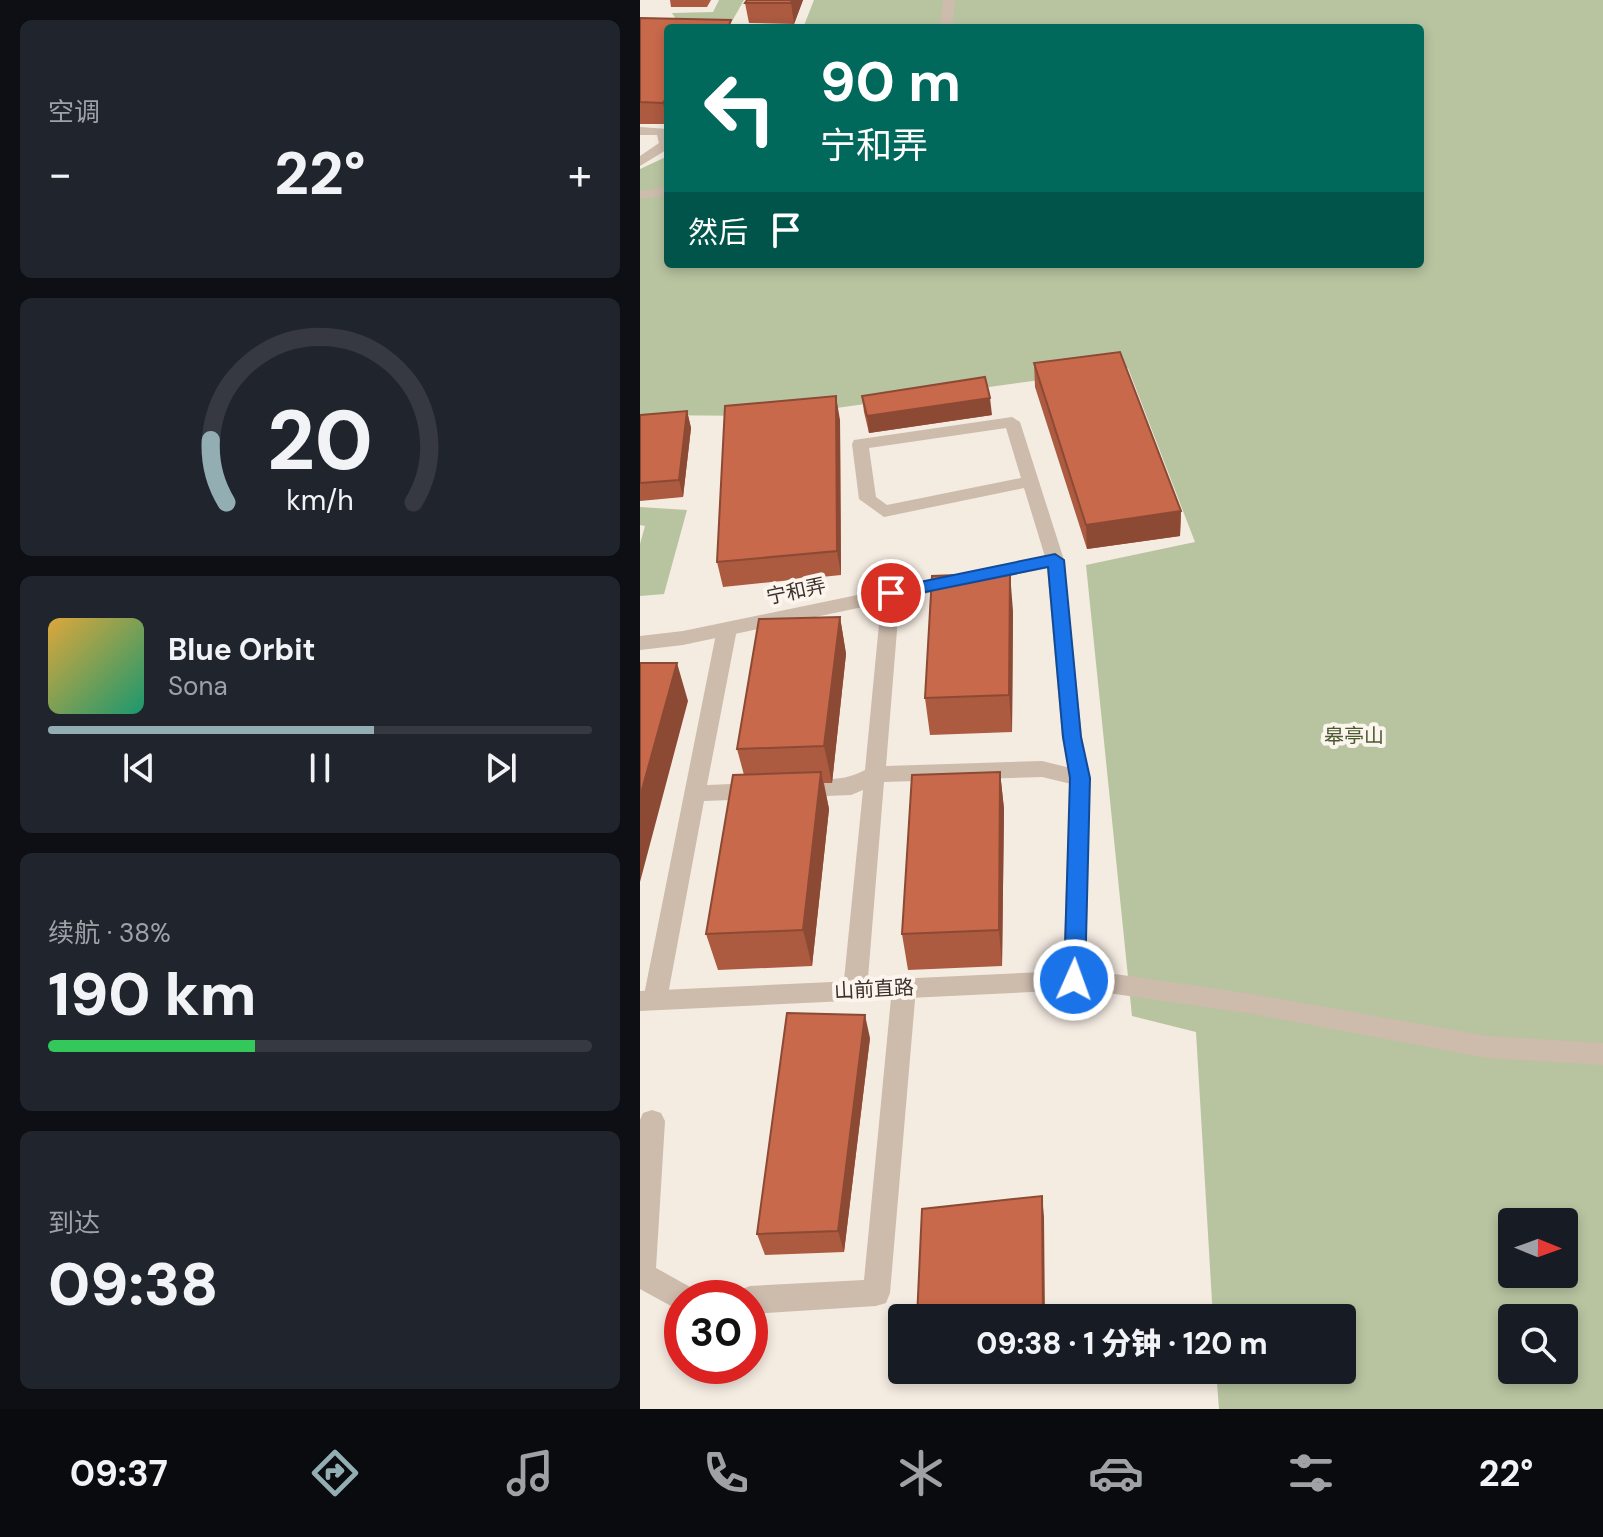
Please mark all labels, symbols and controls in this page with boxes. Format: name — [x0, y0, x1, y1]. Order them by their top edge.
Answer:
text: 90 m — [820, 45, 961, 118]
icon: left — [688, 56, 792, 160]
text: 空调 — [48, 95, 100, 129]
text: 宁和弄 — [820, 122, 928, 169]
text: 22° — [274, 134, 366, 213]
text: − — [48, 145, 72, 203]
text: + — [568, 145, 592, 203]
icon: arrive — [764, 208, 808, 252]
text: 然后 — [688, 213, 748, 252]
text: 20 — [267, 385, 373, 494]
text: km/h — [286, 482, 354, 519]
pin — [857, 559, 925, 627]
icon: arrive — [869, 571, 913, 615]
street label: 宁和弄 — [764, 572, 828, 610]
text: Blue Orbit — [168, 630, 315, 669]
text: Sona — [168, 669, 228, 703]
park label: 皋亭山 — [1324, 723, 1384, 749]
icon: previous — [117, 746, 161, 790]
icon: pause — [298, 746, 342, 790]
icon: next — [479, 746, 523, 790]
text: 续航 · 38% — [48, 916, 171, 950]
position arrow — [1032, 938, 1116, 1022]
text: 190 km — [48, 955, 256, 1034]
street label: 山前直路 — [833, 974, 915, 1004]
text: 到达 — [48, 1206, 100, 1240]
north arrow — [1498, 1208, 1578, 1288]
map controls — [1498, 1208, 1578, 1384]
text: 09:38 — [48, 1245, 218, 1324]
speed limit sign: 30 — [664, 1280, 768, 1384]
button: search — [1498, 1304, 1578, 1384]
text: 09:38 · 1 分钟 · 120 m — [976, 1324, 1268, 1363]
icon: directions — [307, 1445, 363, 1501]
icon: music — [502, 1445, 558, 1501]
icon: phone — [698, 1445, 754, 1501]
icon: climate — [893, 1445, 949, 1501]
icon: car — [1088, 1445, 1144, 1501]
icon: filters — [1283, 1445, 1339, 1501]
text: 09:37 — [70, 1450, 168, 1497]
text: 22° — [1479, 1450, 1533, 1497]

